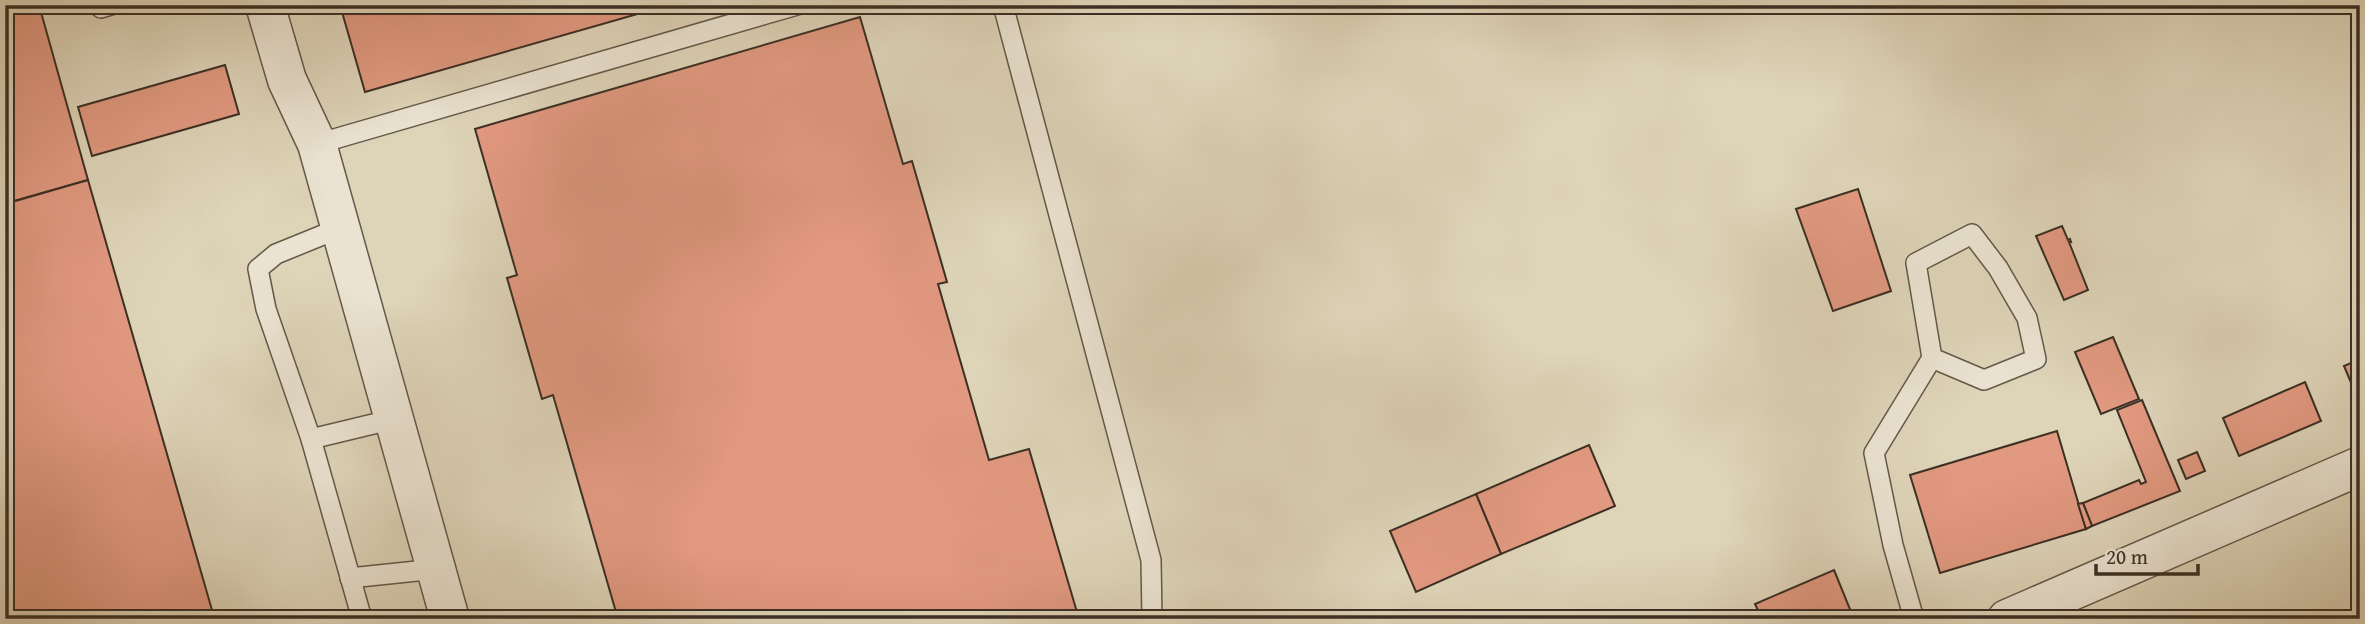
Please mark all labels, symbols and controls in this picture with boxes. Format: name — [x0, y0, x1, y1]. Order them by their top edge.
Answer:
scale bar — [2096, 533, 2197, 577]
text: 20 m — [2106, 541, 2148, 572]

